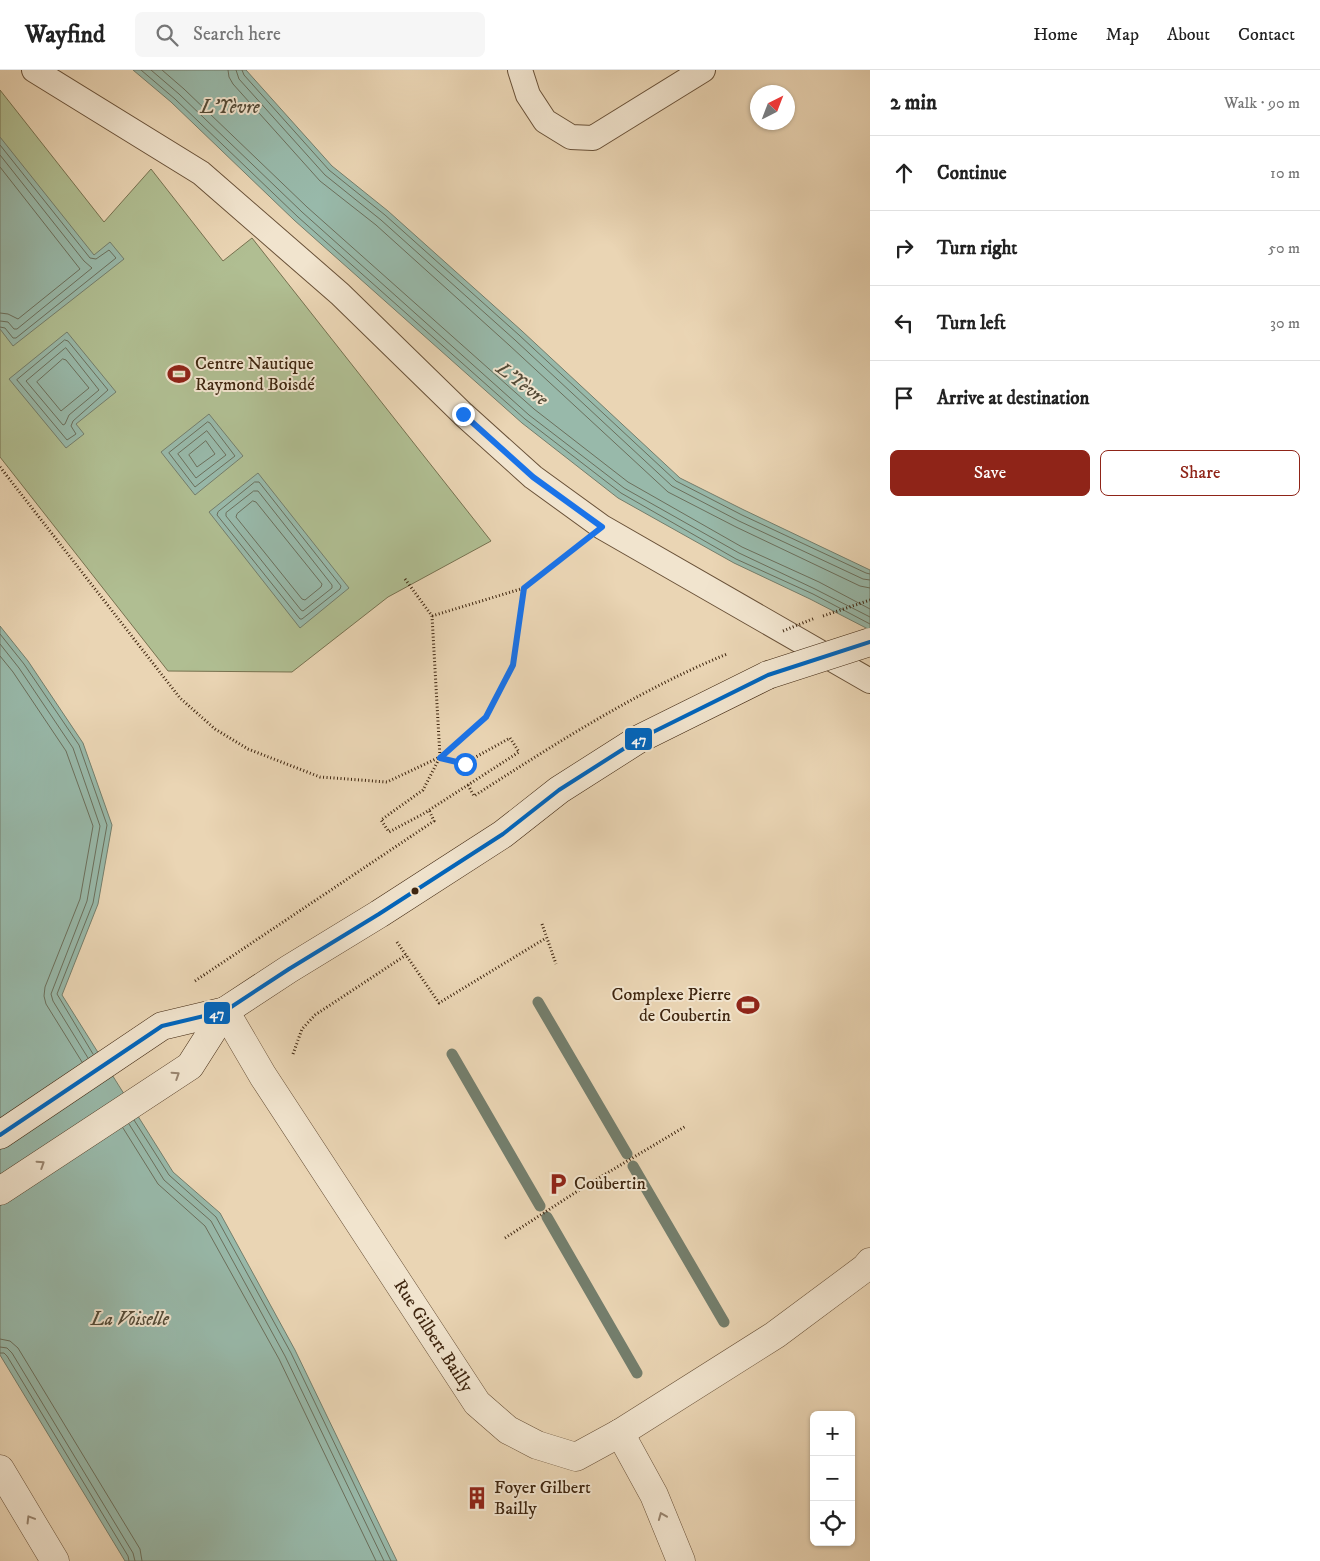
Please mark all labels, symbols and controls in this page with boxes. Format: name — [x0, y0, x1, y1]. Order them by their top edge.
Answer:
search box — [135, 12, 485, 57]
text: Wayfind — [25, 20, 105, 50]
icon: search — [153, 21, 181, 49]
text: Search here — [193, 23, 281, 46]
text: Home — [1033, 24, 1078, 46]
text: Map — [1106, 24, 1139, 46]
text: About — [1167, 24, 1210, 46]
text: Contact — [1238, 24, 1295, 46]
north arrow — [750, 85, 795, 130]
text: 2 min — [890, 90, 937, 116]
text: Walk · 90 m — [1224, 93, 1300, 113]
water label: L'Yèvre — [200, 96, 260, 119]
icon: ahead — [890, 159, 918, 187]
text: Continue — [937, 162, 1007, 185]
text: 10 m — [1270, 163, 1300, 183]
icon: right — [890, 234, 918, 262]
text: Turn right — [937, 237, 1017, 260]
text: 50 m — [1268, 238, 1300, 258]
icon: left — [890, 309, 918, 337]
text: Turn left — [937, 312, 1006, 335]
text: 30 m — [1270, 313, 1300, 333]
place label: Centre Nautique Raymond Boisdé — [195, 353, 315, 396]
water label: L'Yèvre — [491, 357, 553, 411]
sports icon: Centre Nautique Raymond Boisdé — [166, 361, 192, 387]
icon: arrive — [890, 384, 918, 412]
text: Arrive at destination — [937, 387, 1089, 410]
route end — [452, 403, 475, 426]
button: Save — [890, 450, 1090, 496]
button: Share — [1100, 450, 1300, 496]
line badge: 47 — [624, 727, 653, 751]
text: 47 — [631, 731, 646, 749]
route start — [454, 753, 477, 776]
unlabelled marker — [410, 886, 420, 896]
place label: Complexe Pierre de Coubertin — [612, 984, 732, 1027]
sports icon: Complexe Pierre de Coubertin — [735, 992, 761, 1018]
line badge: 47 — [203, 1001, 231, 1025]
text: 47 — [209, 1005, 224, 1023]
one-way arrow — [171, 1071, 180, 1081]
one-way arrow — [35, 1161, 44, 1170]
parking icon: Coubertin — [545, 1171, 571, 1197]
place label: Coubertin — [574, 1173, 646, 1195]
street label: Rue Gilbert Bailly — [388, 1276, 478, 1397]
water label: La Voiselle — [90, 1308, 170, 1331]
map controls — [810, 1411, 855, 1546]
button: + — [810, 1411, 855, 1456]
button: − — [810, 1456, 855, 1501]
place label: Foyer Gilbert Bailly — [494, 1477, 591, 1520]
building icon: Foyer Gilbert Bailly — [464, 1485, 490, 1511]
button: locate — [810, 1501, 855, 1546]
one-way arrow — [658, 1512, 669, 1521]
one-way arrow — [27, 1516, 37, 1525]

